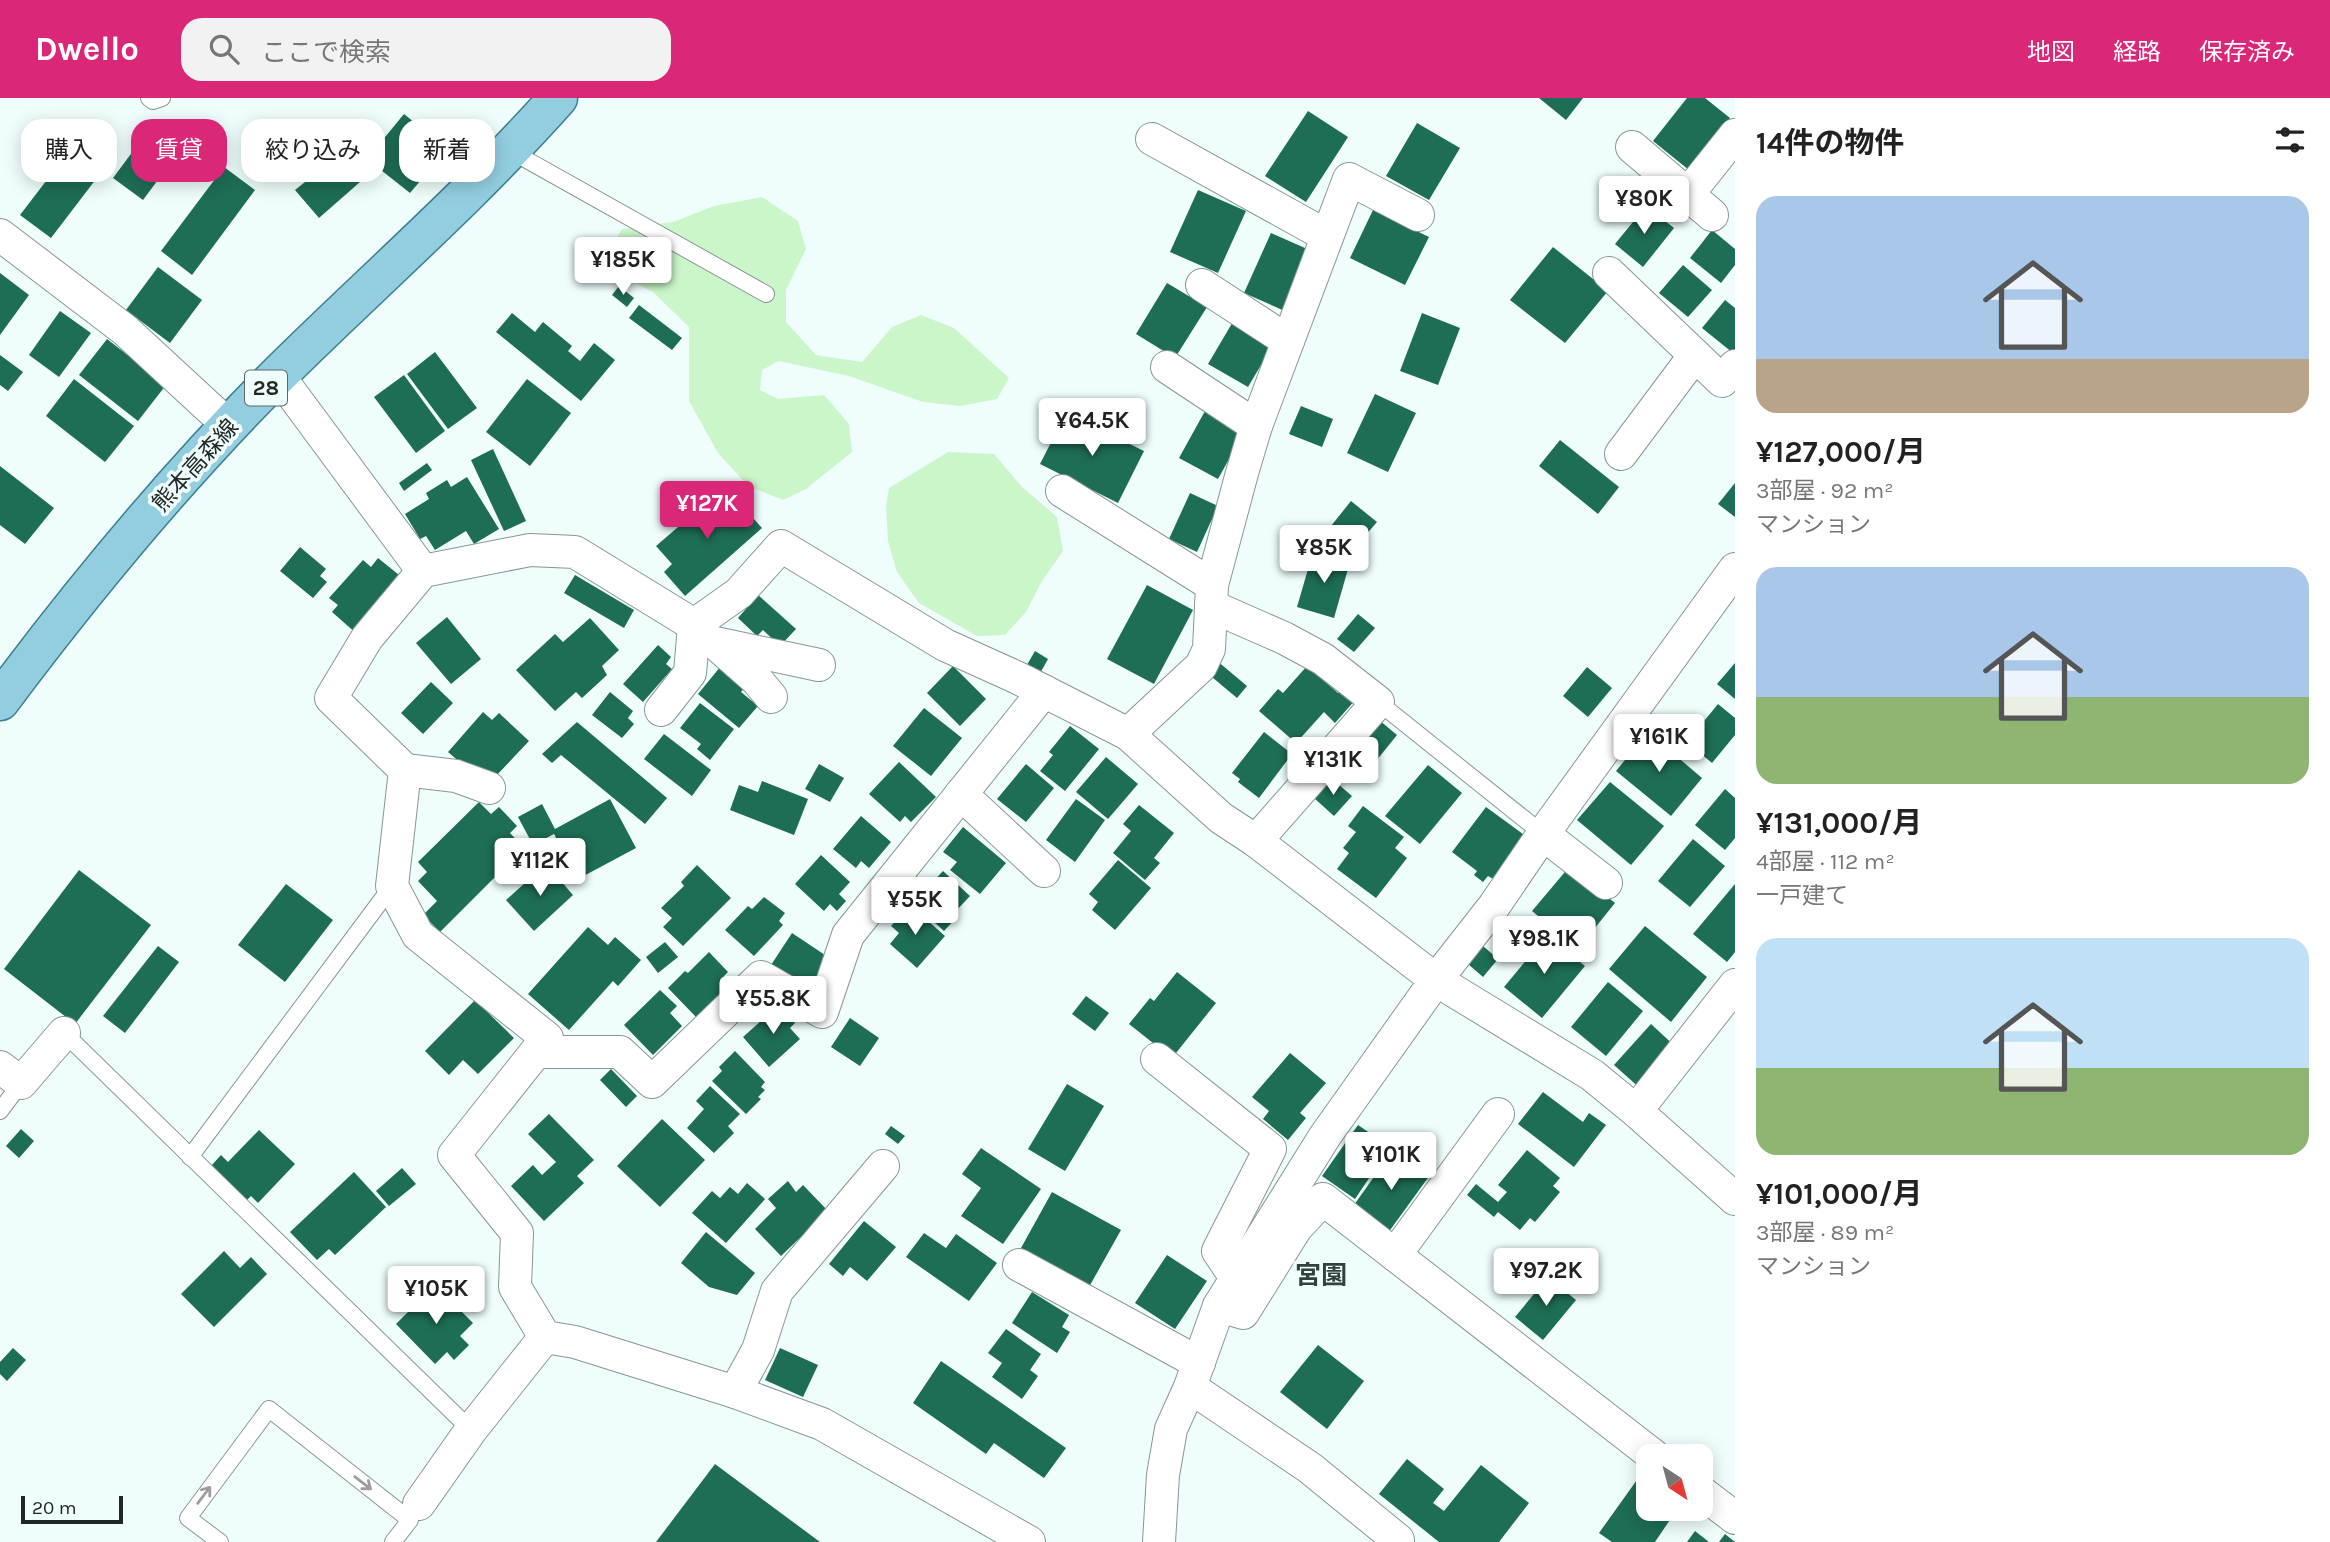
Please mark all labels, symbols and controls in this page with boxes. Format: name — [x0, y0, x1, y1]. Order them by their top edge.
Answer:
search box — [181, 18, 671, 81]
text: Dwello — [35, 30, 139, 68]
icon: search — [205, 30, 243, 68]
text: ここで検索 — [261, 37, 391, 68]
text: 地図 — [2027, 38, 2075, 66]
text: 経路 — [2113, 38, 2161, 66]
text: 保存済み — [2199, 38, 2295, 66]
chip: 購入 — [21, 119, 117, 182]
chip: 賃貸 — [131, 119, 227, 182]
chip: 絞り込み — [241, 119, 385, 182]
chip: 新着 — [399, 119, 495, 182]
icon: filters — [2271, 121, 2309, 159]
text: 14件の物件 — [1756, 125, 1905, 161]
pin: ¥80K — [1603, 176, 1685, 236]
text: ¥80K — [1615, 185, 1673, 212]
pin: ¥185K — [574, 238, 672, 297]
icon: home — [1970, 242, 2096, 368]
text: ¥185K — [591, 246, 656, 273]
road number: 28 — [245, 370, 287, 406]
pin: ¥64.5K — [1035, 398, 1149, 458]
text: ¥64.5K — [1055, 407, 1129, 434]
street label: 熊本高森線 — [147, 414, 244, 517]
text: ¥127,000/月 — [1756, 434, 1926, 470]
text: 3部屋 · 92 m² — [1756, 477, 1893, 504]
pin: ¥127K — [658, 482, 756, 541]
text: ¥127K — [676, 490, 738, 517]
text: マンション — [1756, 511, 1871, 538]
pin: ¥85K — [1283, 526, 1365, 585]
text: ¥85K — [1296, 534, 1352, 561]
icon: home — [1970, 613, 2096, 739]
pin: ¥161K — [1610, 714, 1708, 774]
text: ¥161K — [1630, 723, 1688, 750]
pin: ¥131K — [1284, 738, 1382, 797]
text: ¥131K — [1303, 746, 1363, 773]
text: ¥131,000/月 — [1756, 805, 1922, 841]
pin: ¥112K — [491, 838, 589, 898]
text: ¥112K — [511, 847, 569, 874]
text: 4部屋 · 112 m² — [1756, 848, 1895, 875]
pin: ¥55K — [874, 878, 956, 937]
text: 一戸建て — [1756, 882, 1848, 909]
text: ¥55K — [887, 886, 943, 913]
pin: ¥98.1K — [1487, 916, 1601, 976]
text: ¥98.1K — [1509, 925, 1579, 952]
pin: ¥55.8K — [716, 976, 830, 1036]
icon: home — [1970, 984, 2096, 1110]
text: ¥55.8K — [735, 985, 811, 1012]
pin: ¥101K — [1342, 1132, 1440, 1192]
text: ¥101K — [1361, 1141, 1421, 1168]
text: ¥101,000/月 — [1756, 1176, 1923, 1212]
text: 3部屋 · 89 m² — [1756, 1219, 1894, 1246]
pin: ¥97.2K — [1489, 1248, 1603, 1308]
text: マンション — [1756, 1253, 1871, 1280]
text: ¥97.2K — [1510, 1257, 1582, 1284]
district label: 宮園 — [1295, 1260, 1347, 1291]
pin: ¥105K — [387, 1266, 485, 1326]
text: ¥105K — [404, 1275, 468, 1302]
north arrow — [1636, 1444, 1713, 1521]
map controls — [1636, 1444, 1713, 1521]
one-way arrow — [353, 1476, 372, 1491]
one-way arrow — [197, 1487, 212, 1505]
scale bar — [21, 1493, 122, 1525]
text: 20 m — [32, 1497, 77, 1519]

